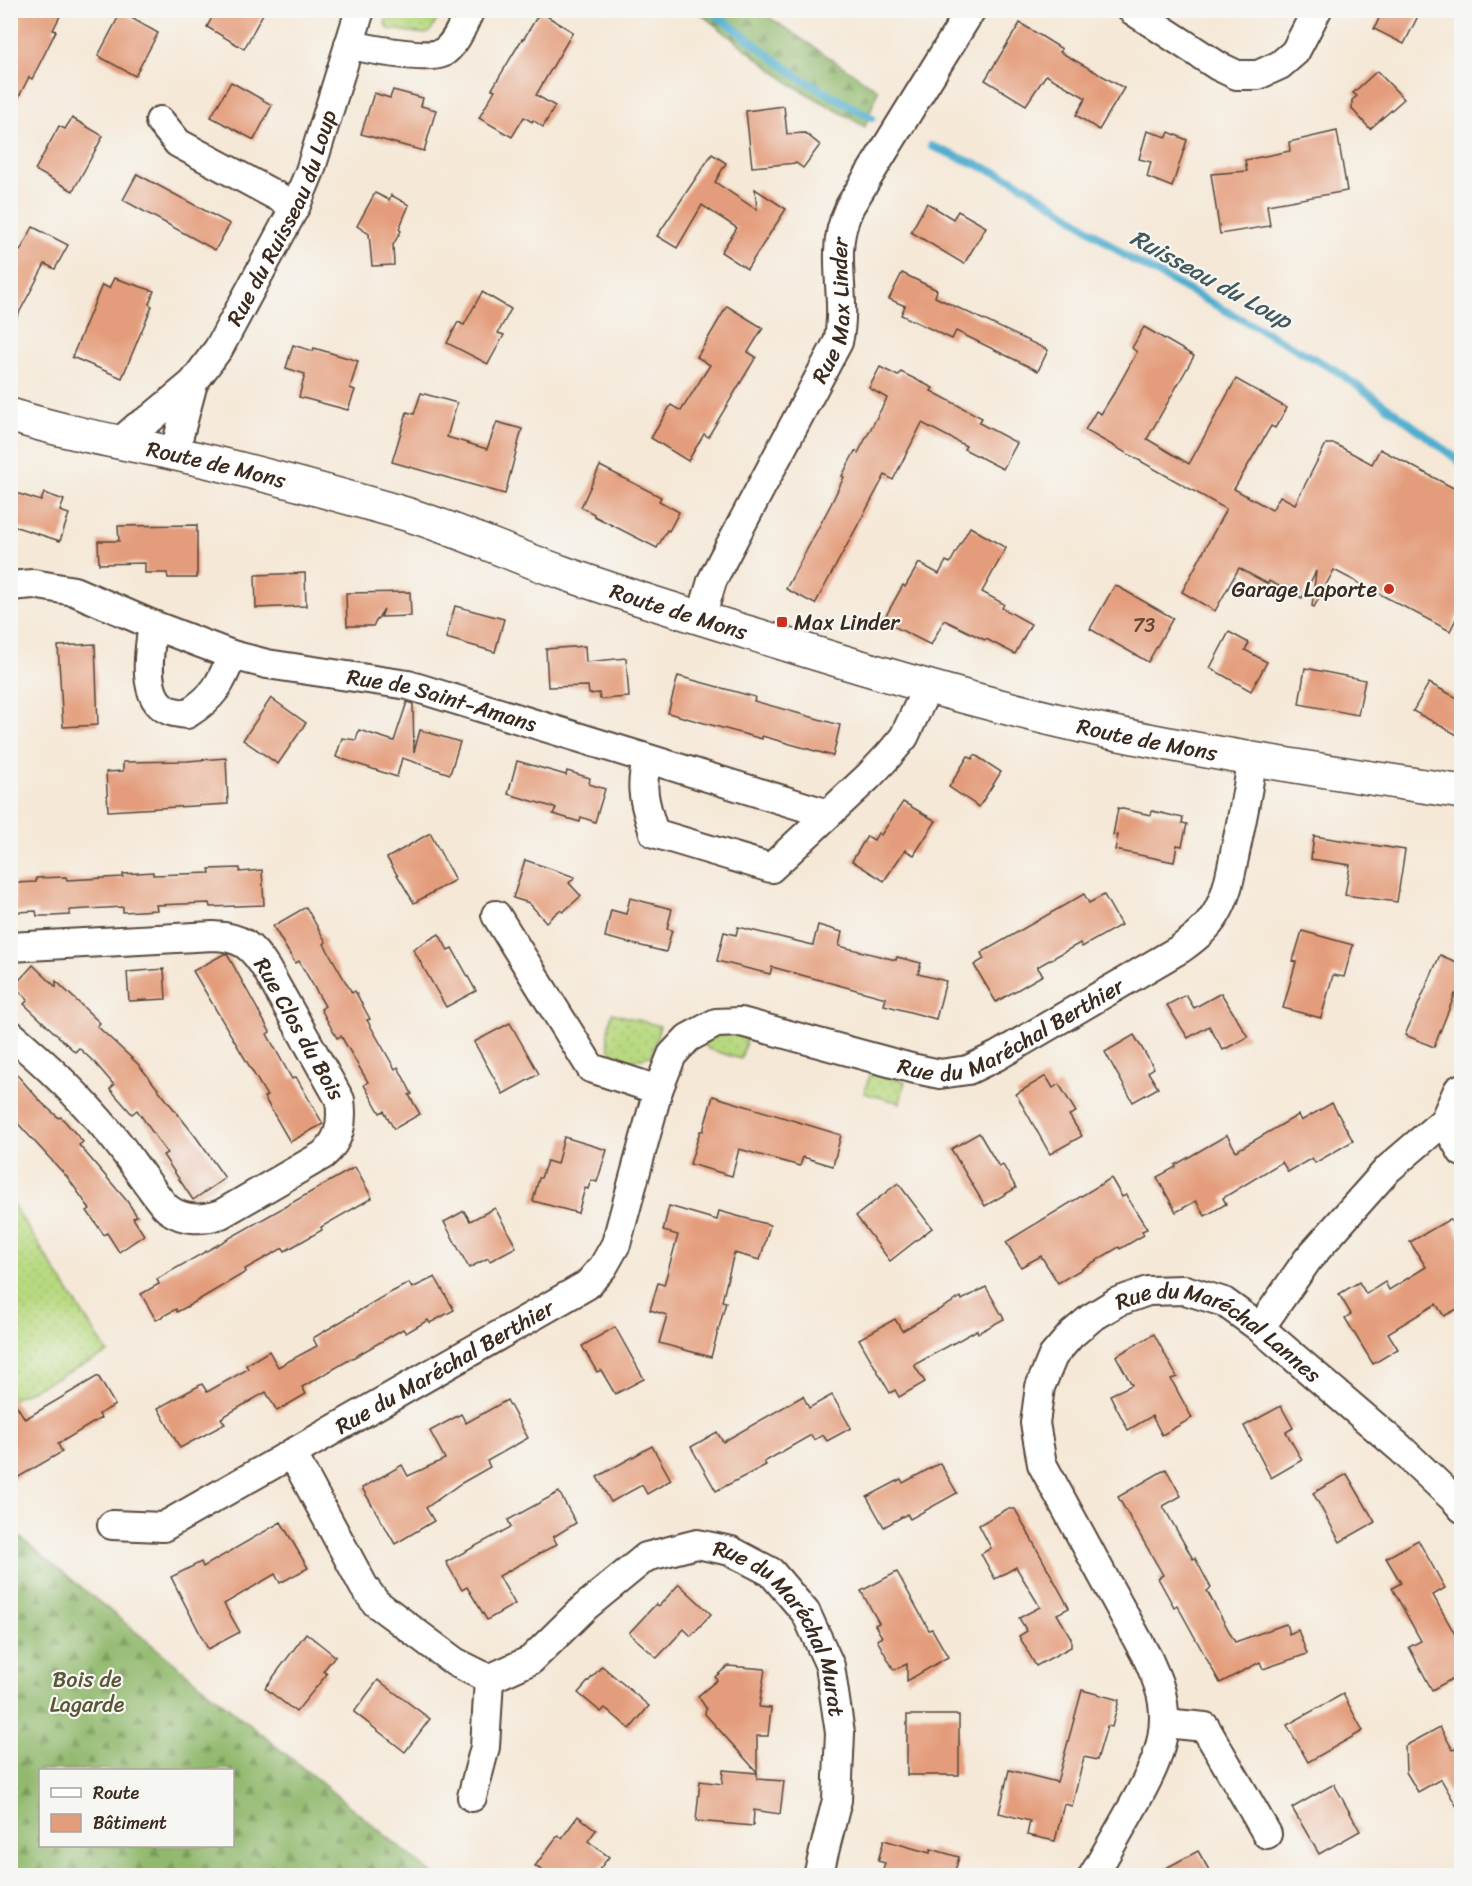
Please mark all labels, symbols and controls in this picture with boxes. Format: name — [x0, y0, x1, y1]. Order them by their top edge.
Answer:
street label: Rue du Ruisseau du Loup — [215, 105, 348, 333]
water label: Ruisseau du Loup — [1122, 217, 1302, 342]
street label: Rue Max Linder — [800, 234, 861, 391]
street label: Route de Mons — [143, 429, 291, 500]
place label: Garage Laporte — [1232, 570, 1377, 609]
street label: Route de Mons — [605, 571, 753, 652]
marker: Garage Laporte — [1382, 582, 1396, 596]
place label: Max Linder — [794, 603, 901, 642]
house number: 73 — [1133, 608, 1155, 643]
marker: Max Linder — [775, 615, 789, 629]
street label: Rue de Saint-Amans — [344, 657, 541, 743]
street label: Route de Mons — [1073, 707, 1221, 773]
street label: Rue Clos du Bois — [243, 949, 356, 1109]
street label: Rue du Maréchal Berthier — [893, 966, 1132, 1094]
street label: Rue du Maréchal Lannes — [1110, 1271, 1331, 1394]
street label: Rue du Maréchal Berthier — [328, 1288, 563, 1445]
street label: Rue du Maréchal Murat — [710, 1529, 856, 1720]
park label: Bois de Lagarde — [50, 1660, 125, 1724]
legend — [39, 1769, 234, 1847]
text: Route — [93, 1777, 140, 1809]
text: Bâtiment — [93, 1807, 167, 1839]

